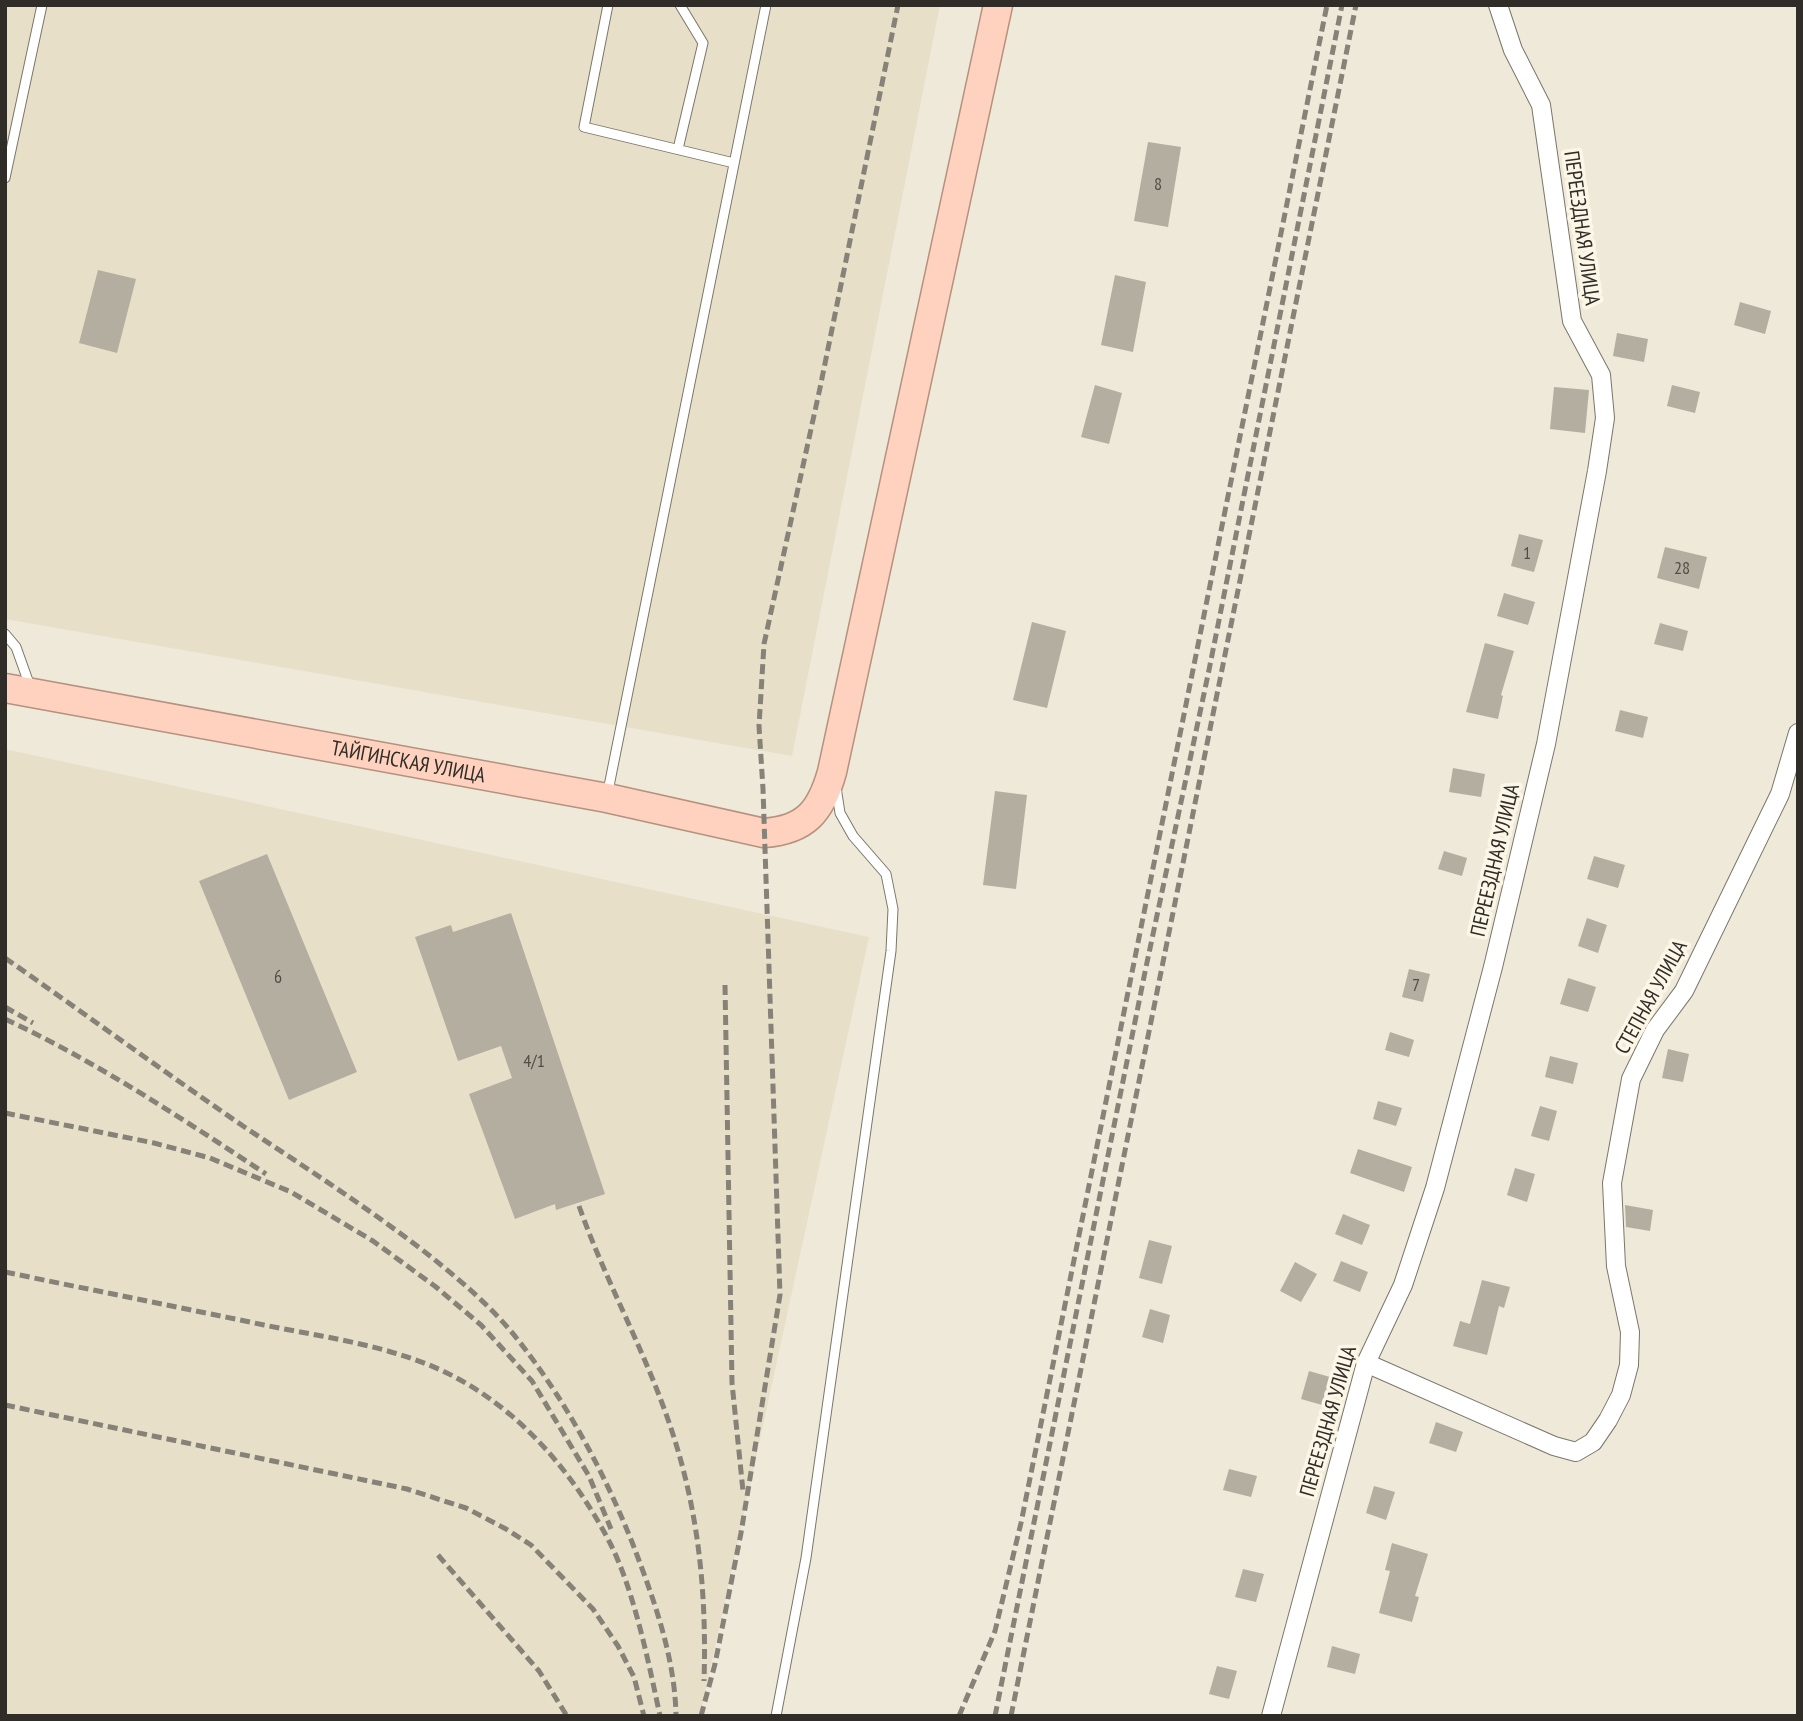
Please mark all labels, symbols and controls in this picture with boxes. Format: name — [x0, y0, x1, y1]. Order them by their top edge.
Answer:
street label: ПЕРЕЕЗДНАЯ УЛИЦА — [1558, 149, 1607, 307]
house number: 8 — [1154, 172, 1162, 195]
house number: 1 — [1523, 541, 1531, 564]
house number: 28 — [1674, 556, 1690, 579]
street label: ТАЙГИНСКАЯ УЛИЦА — [329, 734, 488, 789]
street label: ПЕРЕЕЗДНАЯ УЛИЦА — [1464, 781, 1525, 939]
street label: СТЕПНАЯ УЛИЦА — [1608, 935, 1693, 1058]
house number: 6 — [274, 965, 282, 988]
house number: 7 — [1412, 973, 1420, 996]
house number: 4/1 — [523, 1049, 545, 1072]
street label: ПЕРЕЕЗДНАЯ УЛИЦА — [1293, 1342, 1362, 1499]

